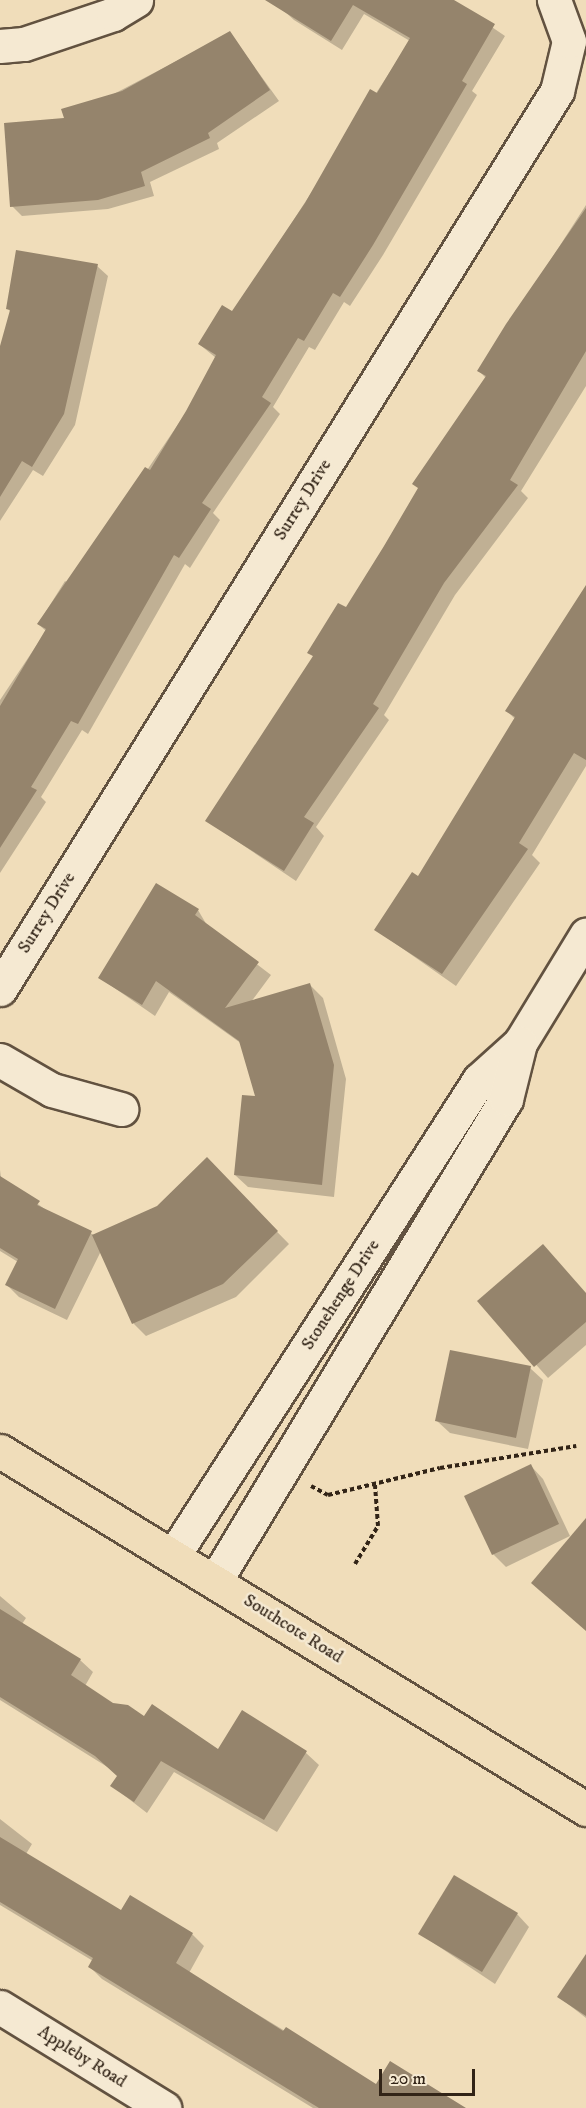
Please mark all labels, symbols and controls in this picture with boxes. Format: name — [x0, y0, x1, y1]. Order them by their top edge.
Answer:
street label: Surrey Drive — [270, 455, 336, 545]
street label: Surrey Drive — [14, 868, 80, 958]
street label: Stonehenge Drive — [297, 1236, 385, 1354]
street label: Southcote Road — [239, 1590, 347, 1668]
street label: Appleby Road — [34, 2021, 130, 2093]
scale bar — [382, 2057, 478, 2095]
text: 20 m — [390, 2068, 426, 2090]

